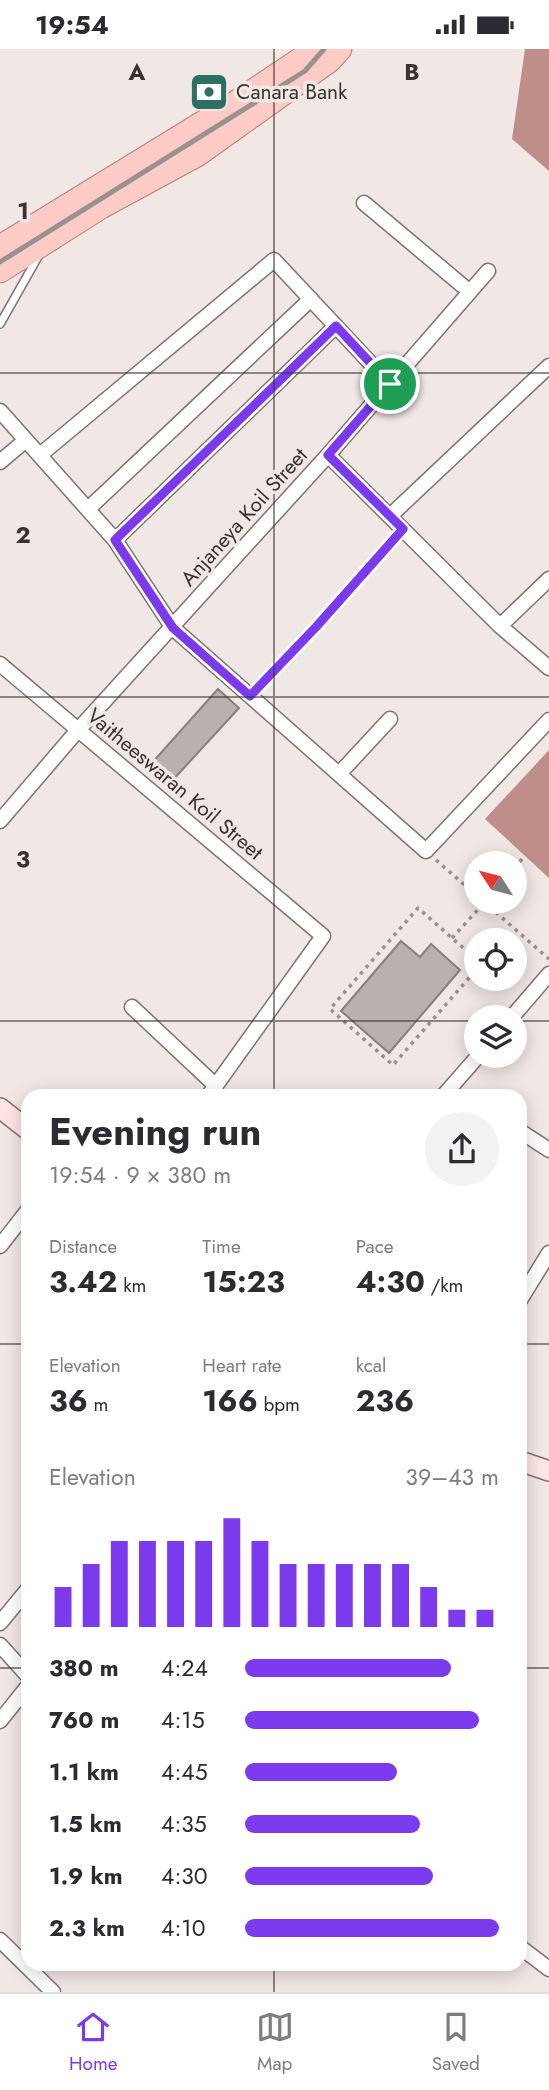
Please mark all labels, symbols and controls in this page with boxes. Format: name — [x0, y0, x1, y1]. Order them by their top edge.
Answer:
text: 19:54 — [35, 6, 109, 44]
text: A — [128, 55, 146, 89]
text: B — [404, 55, 420, 89]
bank icon: Canara Bank — [188, 71, 230, 113]
place label: Canara Bank — [236, 77, 348, 107]
text: 1 — [17, 194, 29, 228]
pin — [360, 354, 420, 414]
icon: arrive — [371, 365, 409, 403]
street label: Anjaneya Koil Street — [174, 441, 314, 593]
text: 2 — [15, 518, 31, 552]
street label: Vaitheeswaran Koil Street — [80, 701, 270, 867]
text: 3 — [16, 842, 30, 876]
north arrow — [464, 851, 527, 913]
map controls — [464, 851, 527, 1068]
button: locate — [464, 928, 527, 991]
button: layers — [464, 1005, 527, 1068]
text: Evening run — [49, 1104, 261, 1159]
button: share — [425, 1112, 499, 1186]
text: 19:54 · 9 × 380 m — [49, 1158, 231, 1192]
text: Distance — [49, 1233, 117, 1260]
text: Time — [202, 1233, 241, 1260]
text: Pace — [356, 1233, 394, 1260]
text: 3.42 — [49, 1260, 117, 1303]
text: 15:23 — [202, 1260, 285, 1303]
text: 4:30 — [356, 1260, 425, 1303]
text: km — [117, 1272, 146, 1299]
text: /km — [425, 1272, 463, 1299]
text: Elevation — [49, 1352, 121, 1379]
text: Heart rate — [202, 1352, 282, 1379]
text: kcal — [356, 1352, 386, 1379]
text: 36 — [49, 1379, 88, 1422]
text: 166 — [202, 1379, 258, 1422]
text: 236 — [356, 1379, 414, 1422]
text: m — [88, 1391, 108, 1418]
text: bpm — [258, 1391, 300, 1418]
text: Elevation — [49, 1460, 136, 1494]
text: 39–43 m — [405, 1460, 499, 1494]
text: 380 m — [49, 1651, 119, 1685]
text: 4:24 — [161, 1651, 208, 1685]
text: 760 m — [49, 1703, 119, 1737]
text: 4:15 — [161, 1703, 205, 1737]
text: 1.1 km — [49, 1755, 119, 1789]
text: 4:45 — [161, 1755, 208, 1789]
text: 1.5 km — [49, 1807, 122, 1841]
text: 4:35 — [161, 1807, 207, 1841]
text: 1.9 km — [49, 1859, 123, 1893]
text: 4:30 — [161, 1859, 208, 1893]
text: 2.3 km — [49, 1911, 125, 1945]
text: 4:10 — [161, 1911, 205, 1945]
tab: Home — [69, 2008, 118, 2077]
tab: Map — [256, 2008, 294, 2077]
tab: Saved — [432, 2008, 480, 2077]

